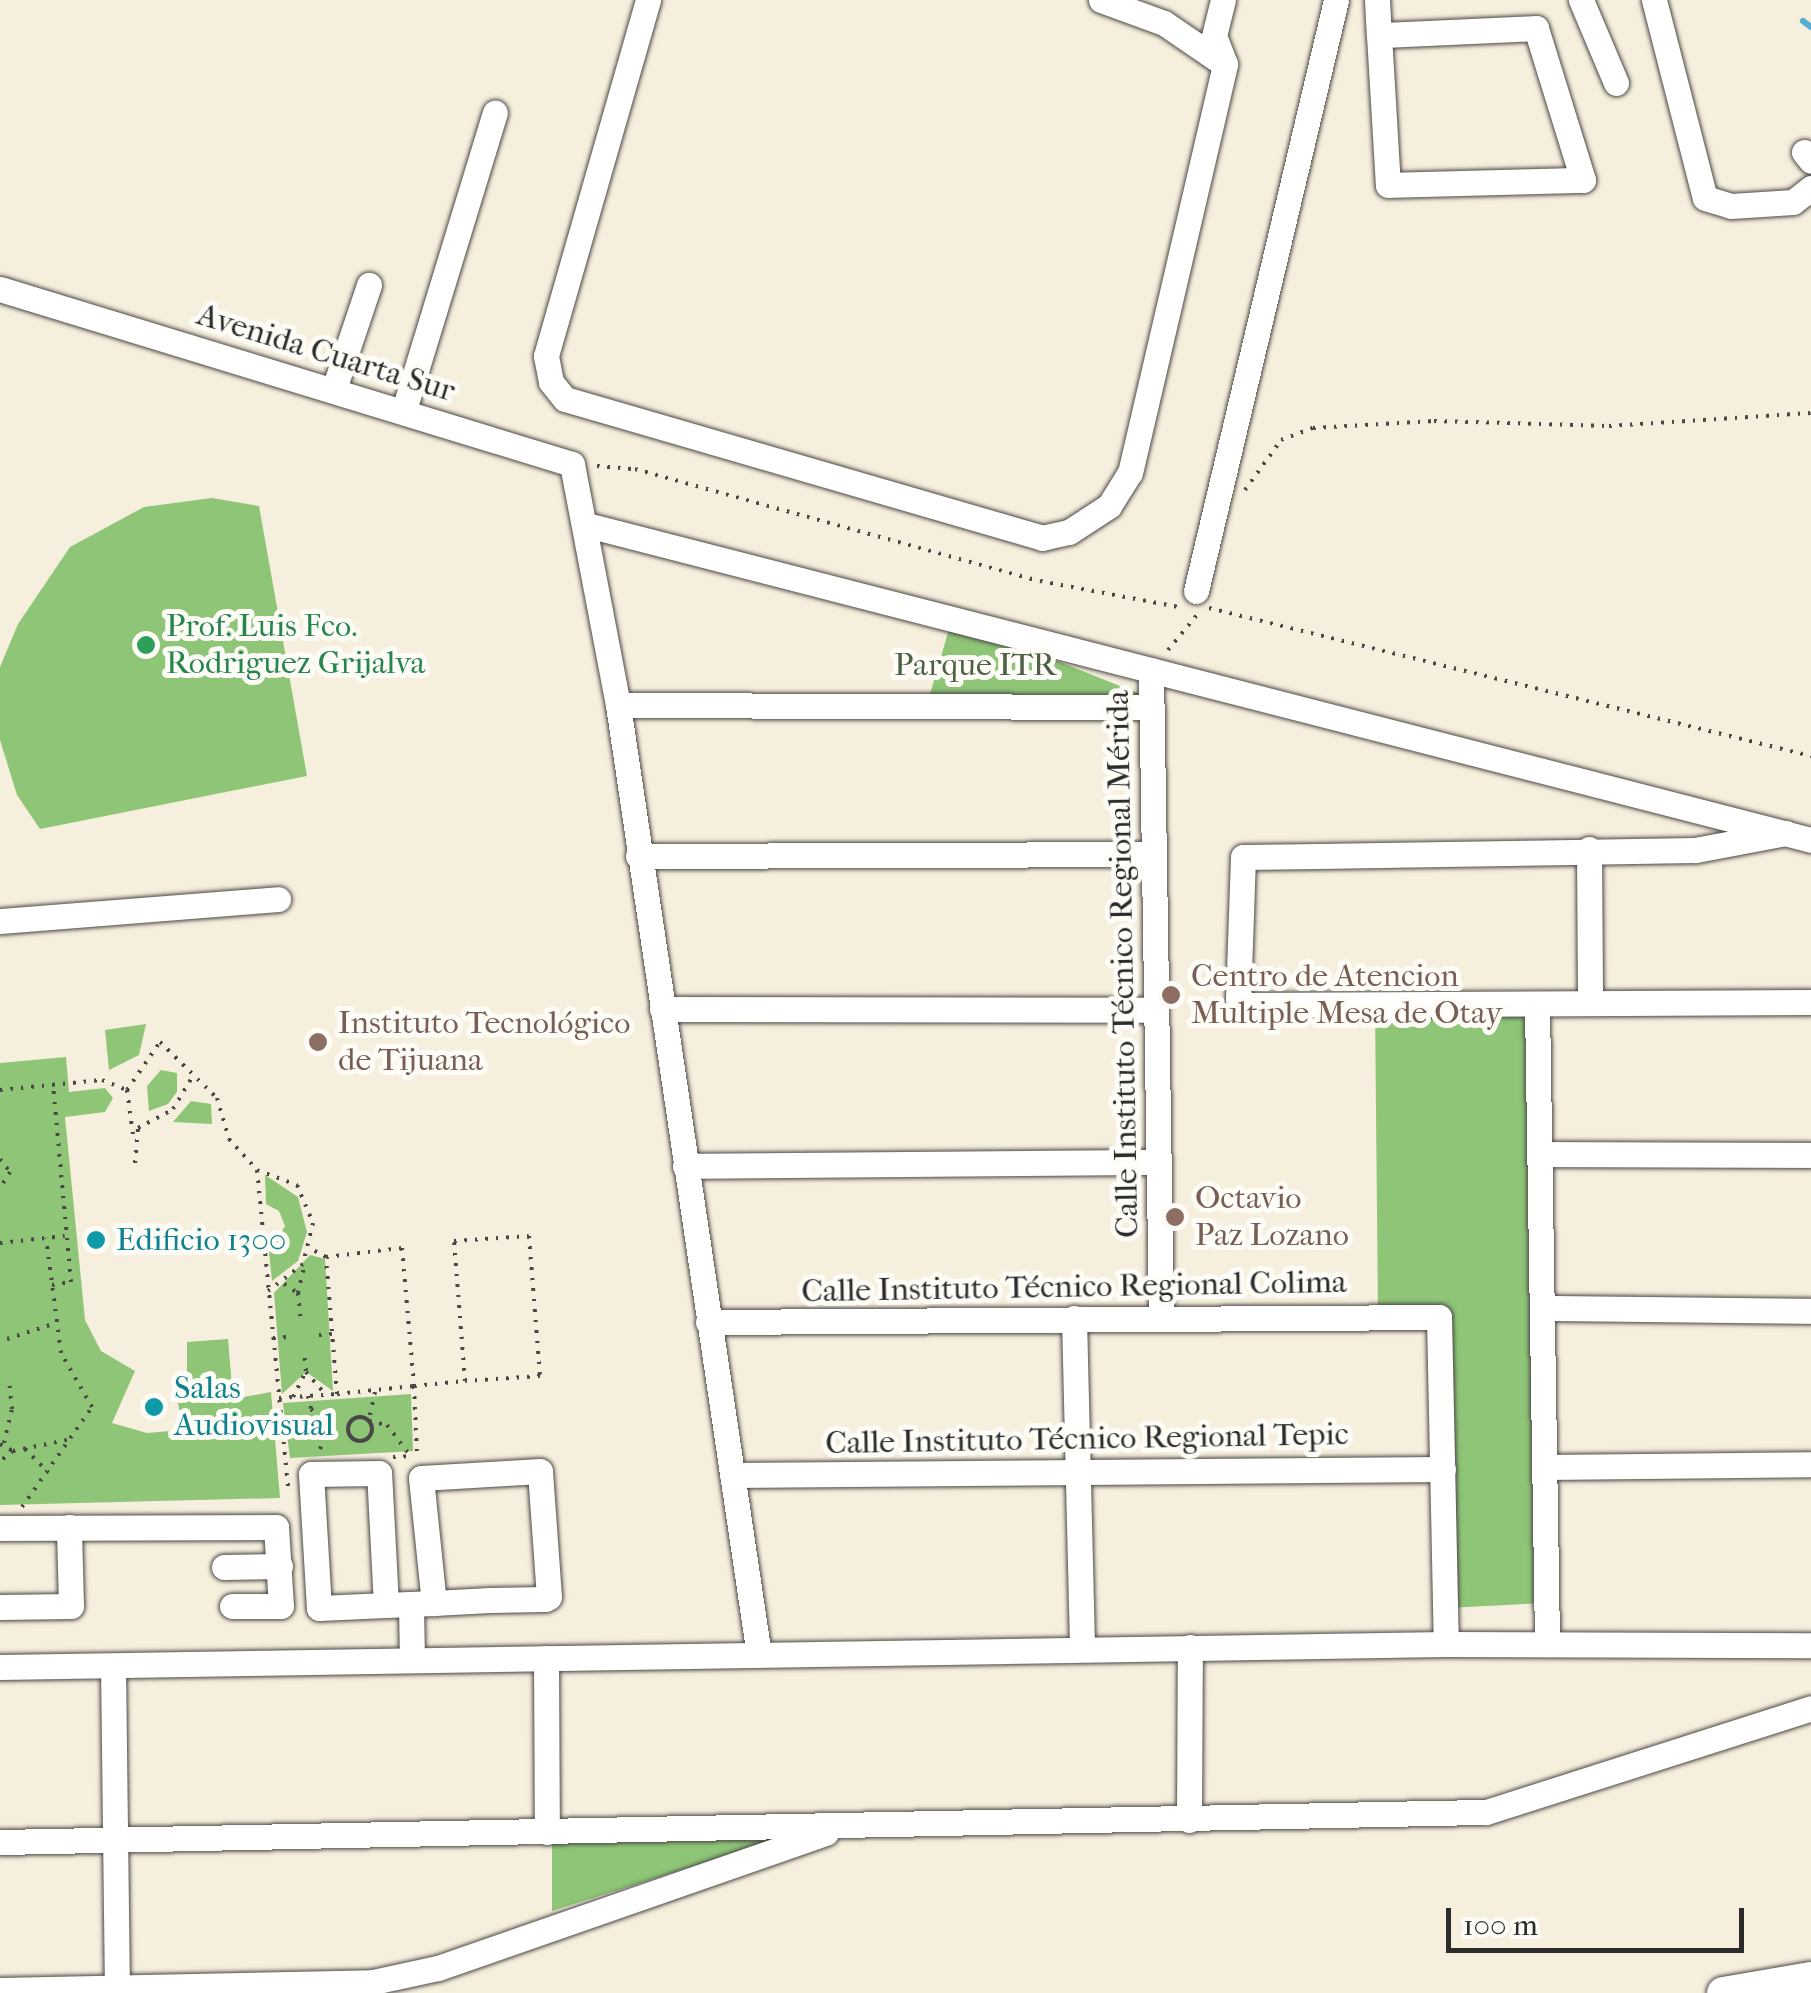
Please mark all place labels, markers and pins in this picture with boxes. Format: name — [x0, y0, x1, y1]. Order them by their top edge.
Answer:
place label: Prof. Luis Fco. Rodriguez Grijalva — [166, 608, 425, 683]
marker: Prof. Luis Fco. Rodriguez Grijalva — [135, 634, 157, 656]
place label: Centro de Atencion Multiple Mesa de Otay — [1191, 958, 1502, 1033]
marker: Centro de Atencion Multiple Mesa de Otay — [1160, 984, 1182, 1006]
place label: Instituto Tecnológico de Tijuana — [338, 1005, 630, 1080]
marker: Instituto Tecnológico de Tijuana — [307, 1031, 329, 1053]
place label: Octavio Paz Lozano — [1195, 1180, 1349, 1255]
marker: Octavio Paz Lozano — [1164, 1206, 1186, 1228]
place label: Edificio 1300 — [116, 1221, 286, 1259]
marker: Edificio 1300 — [85, 1229, 107, 1251]
place label: Salas Audiovisual — [174, 1370, 334, 1445]
marker: Salas Audiovisual — [143, 1396, 165, 1418]

